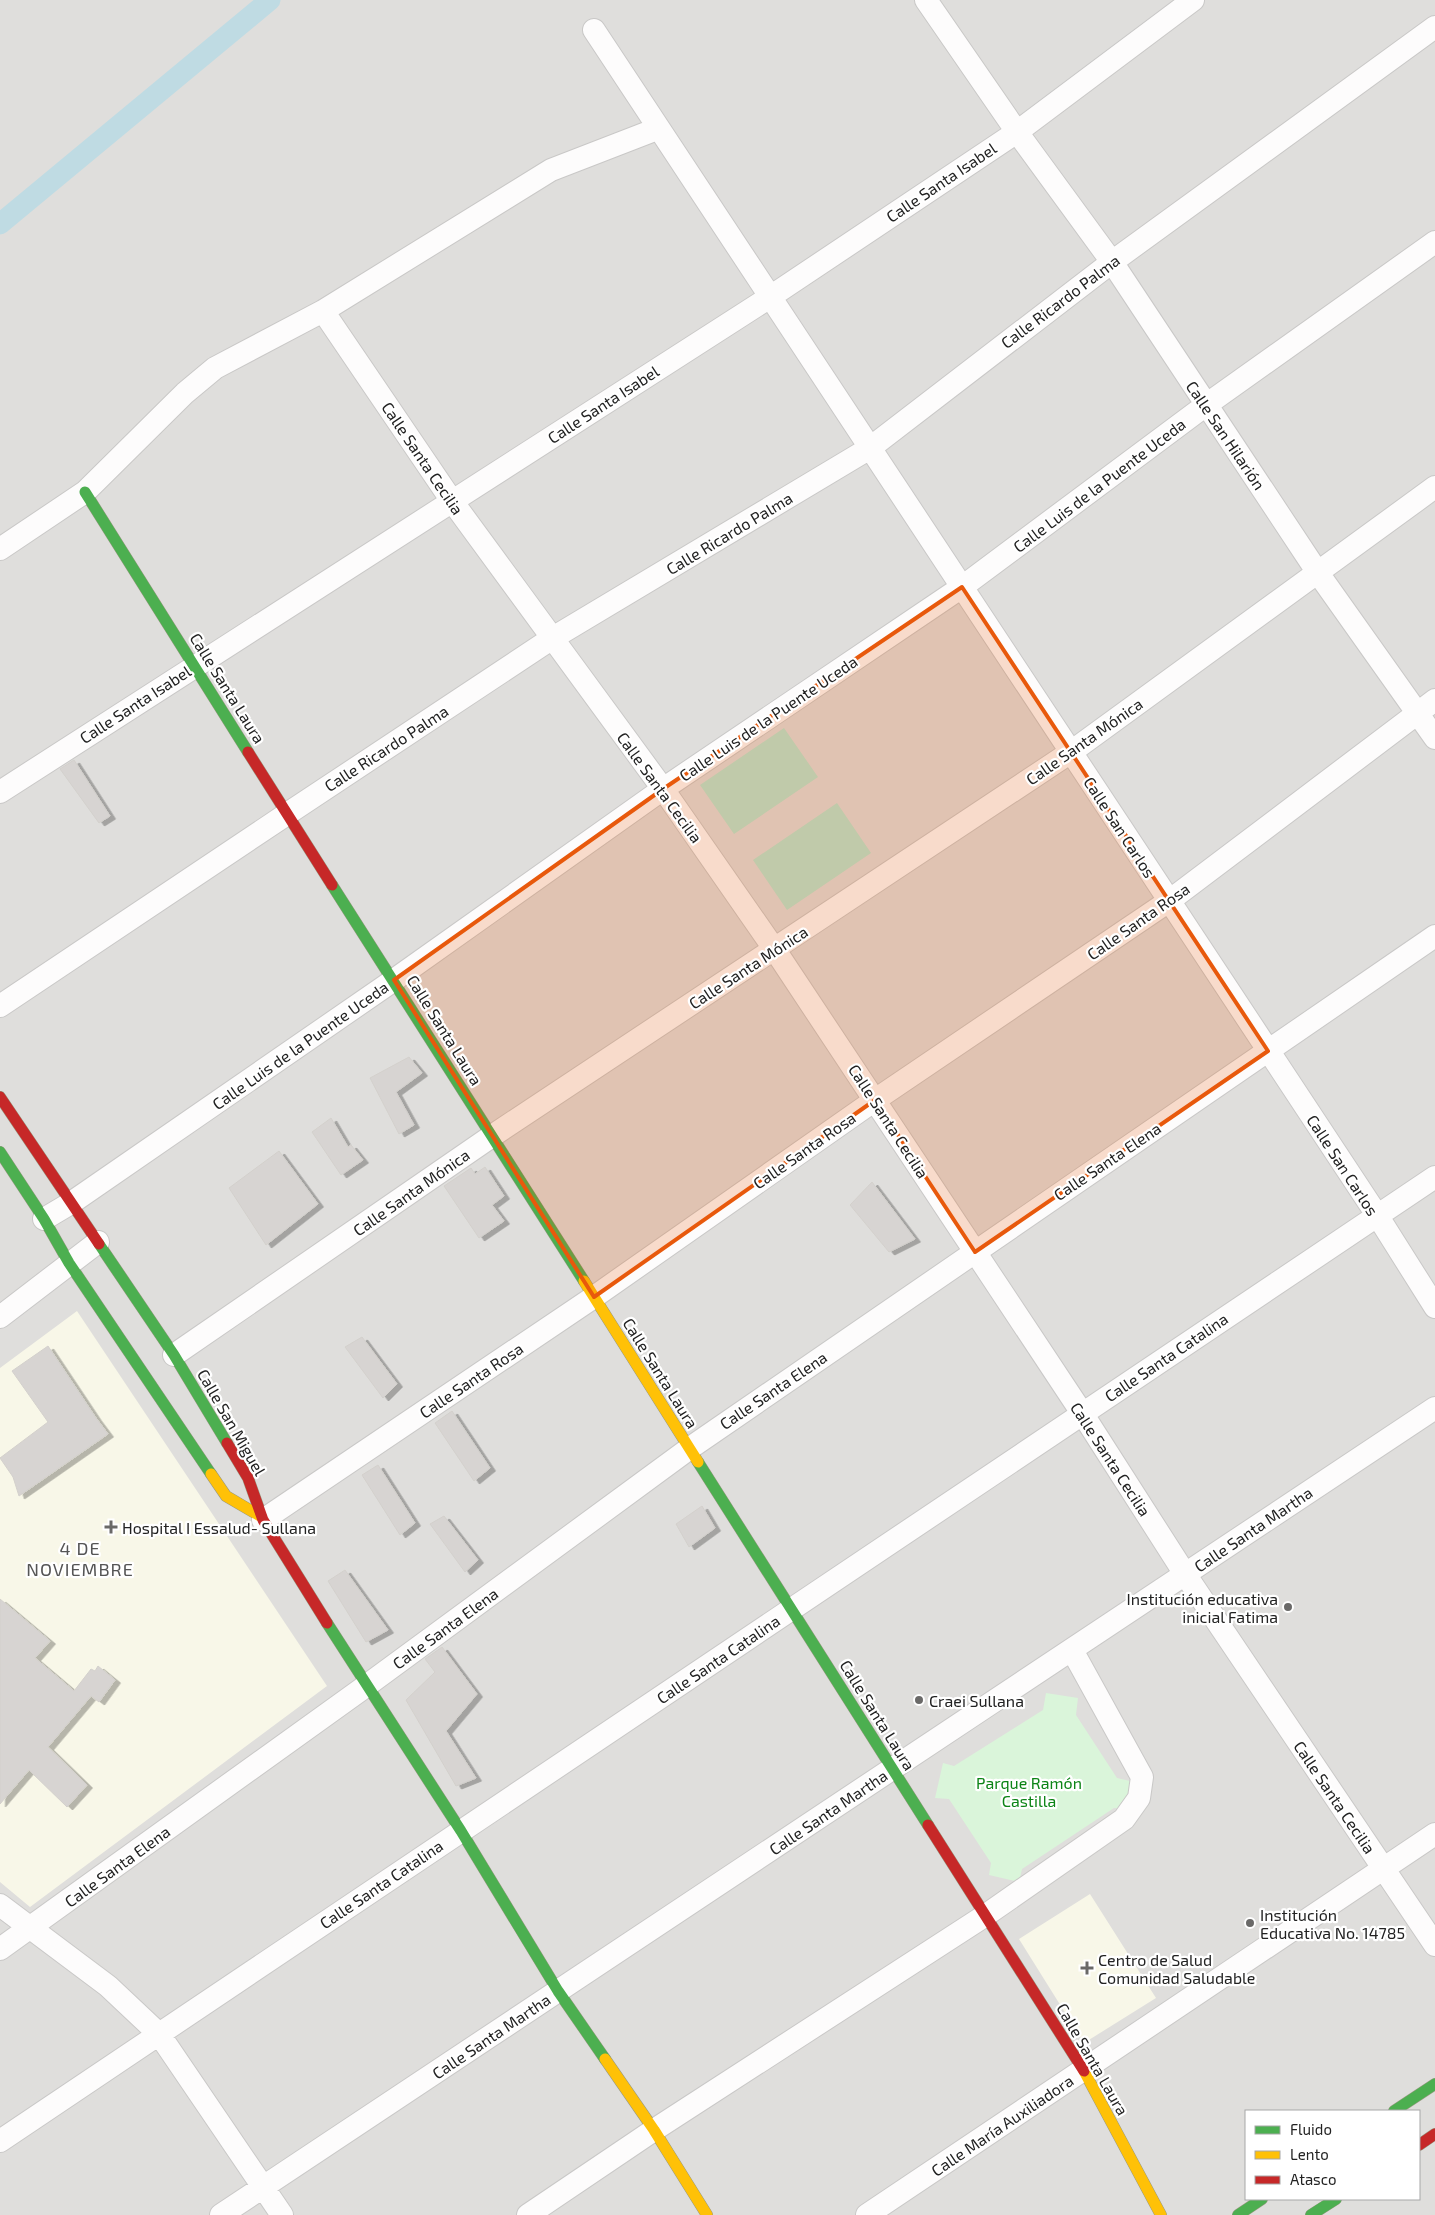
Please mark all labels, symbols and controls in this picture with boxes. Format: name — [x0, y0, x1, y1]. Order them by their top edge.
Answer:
street label: Calle Santa Isabel — [882, 138, 1000, 226]
street label: Calle Ricardo Palma — [997, 250, 1123, 352]
street label: Calle Santa Isabel — [544, 361, 662, 447]
street label: Calle San Hilarión — [1183, 377, 1269, 493]
street label: Calle Santa Cecilia — [378, 398, 468, 518]
street label: Calle Luis de la Puente Uceda — [1009, 414, 1189, 556]
street label: Calle Ricardo Palma — [662, 488, 796, 578]
street label: Calle Santa Laura — [186, 629, 270, 747]
street label: Calle Luis de la Puente Uceda — [675, 651, 861, 785]
street label: Calle Santa Isabel — [76, 661, 194, 747]
street label: Calle Santa Mónica — [1022, 694, 1146, 788]
street label: Calle Ricardo Palma — [321, 701, 451, 795]
street label: Calle Santa Cecilia — [613, 728, 707, 846]
street label: Calle San Carlos — [1080, 773, 1160, 881]
street label: Calle Santa Rosa — [1083, 879, 1193, 963]
street label: Calle Santa Mónica — [685, 921, 811, 1013]
street label: Calle Santa Laura — [403, 971, 487, 1089]
street label: Calle Luis de la Puente Uceda — [208, 977, 392, 1113]
street label: Calle Santa Cecilia — [845, 1060, 933, 1182]
street label: Calle Santa Rosa — [749, 1108, 859, 1192]
street label: Calle San Carlos — [1303, 1111, 1383, 1219]
street label: Calle Santa Elena — [1050, 1118, 1164, 1204]
street label: Calle Santa Mónica — [349, 1145, 473, 1239]
street label: Calle Santa Catalina — [1101, 1309, 1231, 1405]
street label: Calle Santa Laura — [619, 1314, 703, 1432]
street label: Calle Santa Rosa — [416, 1338, 526, 1422]
street label: Calle Santa Elena — [716, 1347, 830, 1433]
street label: Calle San Miguel — [194, 1365, 270, 1479]
street label: Calle Santa Cecilia — [1067, 1398, 1155, 1520]
street label: Calle Santa Martha — [1190, 1482, 1316, 1576]
place label: Hospital I Essalud- Sullana — [122, 1518, 316, 1537]
marker: Hospital I Essalud- Sullana — [104, 1520, 118, 1534]
district label: 4 DE NOVIEMBRE — [26, 1537, 134, 1580]
street label: Calle Santa Elena — [389, 1583, 501, 1673]
place label: Institución educativa inicial Fatima — [1127, 1589, 1278, 1626]
marker: Institución educativa inicial Fatima — [1282, 1601, 1294, 1613]
street label: Calle Santa Catalina — [653, 1611, 783, 1707]
street label: Calle Santa Laura — [836, 1656, 920, 1774]
place label: Craei Sullana — [929, 1691, 1024, 1710]
marker: Craei Sullana — [913, 1694, 925, 1706]
street label: Calle Santa Cecilia — [1290, 1737, 1380, 1857]
street label: Calle Santa Martha — [765, 1765, 891, 1859]
park label: Parque Ramón Castilla — [976, 1773, 1082, 1810]
street label: Calle Santa Elena — [61, 1821, 173, 1911]
street label: Calle Santa Catalina — [316, 1836, 446, 1932]
place label: Institución Educativa No. 14785 — [1260, 1905, 1405, 1942]
marker: Institución Educativa No. 14785 — [1244, 1917, 1256, 1929]
place label: Centro de Salud Comunidad Saludable — [1098, 1950, 1255, 1987]
marker: Centro de Salud Comunidad Saludable — [1080, 1961, 1094, 1975]
street label: Calle Santa Martha — [428, 1989, 554, 2083]
street label: Calle Santa Laura — [1053, 2000, 1133, 2118]
street label: Calle María Auxiliadora — [927, 2070, 1077, 2180]
legend — [1245, 2110, 1420, 2200]
text: Fluido — [1290, 2120, 1332, 2138]
text: Lento — [1290, 2145, 1329, 2163]
text: Atasco — [1290, 2170, 1336, 2188]

